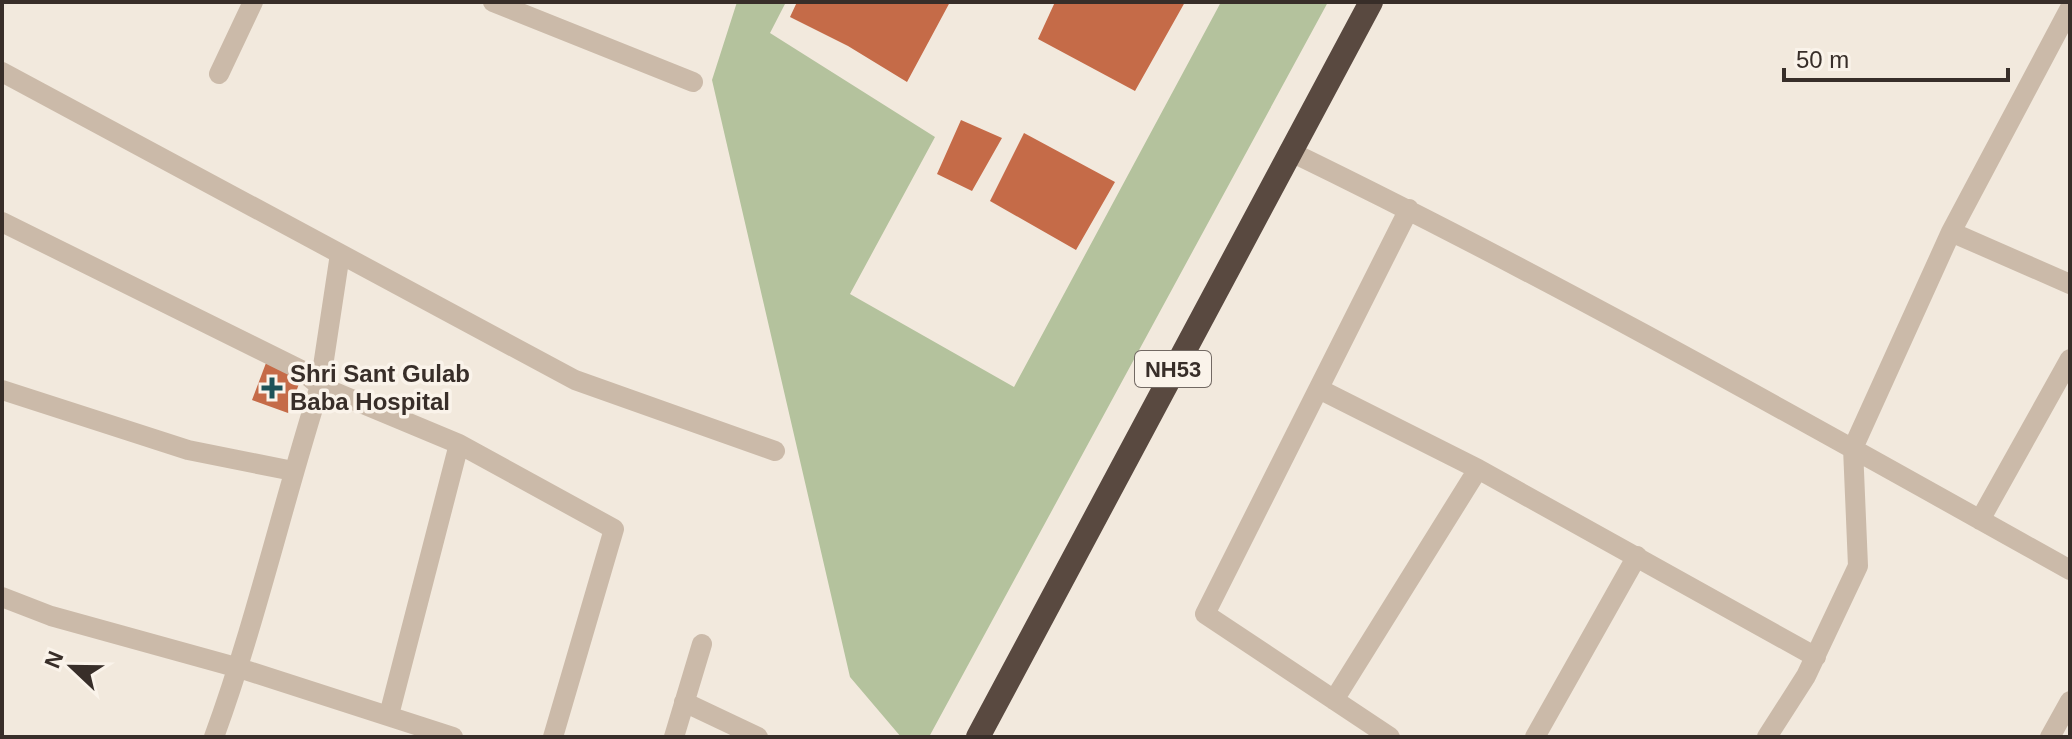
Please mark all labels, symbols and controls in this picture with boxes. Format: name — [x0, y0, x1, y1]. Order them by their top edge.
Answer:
scale bar — [1784, 32, 2008, 82]
text: 50 m — [1796, 46, 1849, 73]
road number: NH53 — [1135, 351, 1211, 387]
place label: Shri Sant Gulab Baba Hospital — [290, 360, 470, 415]
marker: Shri Sant Gulab Baba Hospital — [261, 377, 283, 399]
north arrow — [32, 627, 112, 707]
text: N — [39, 648, 68, 672]

